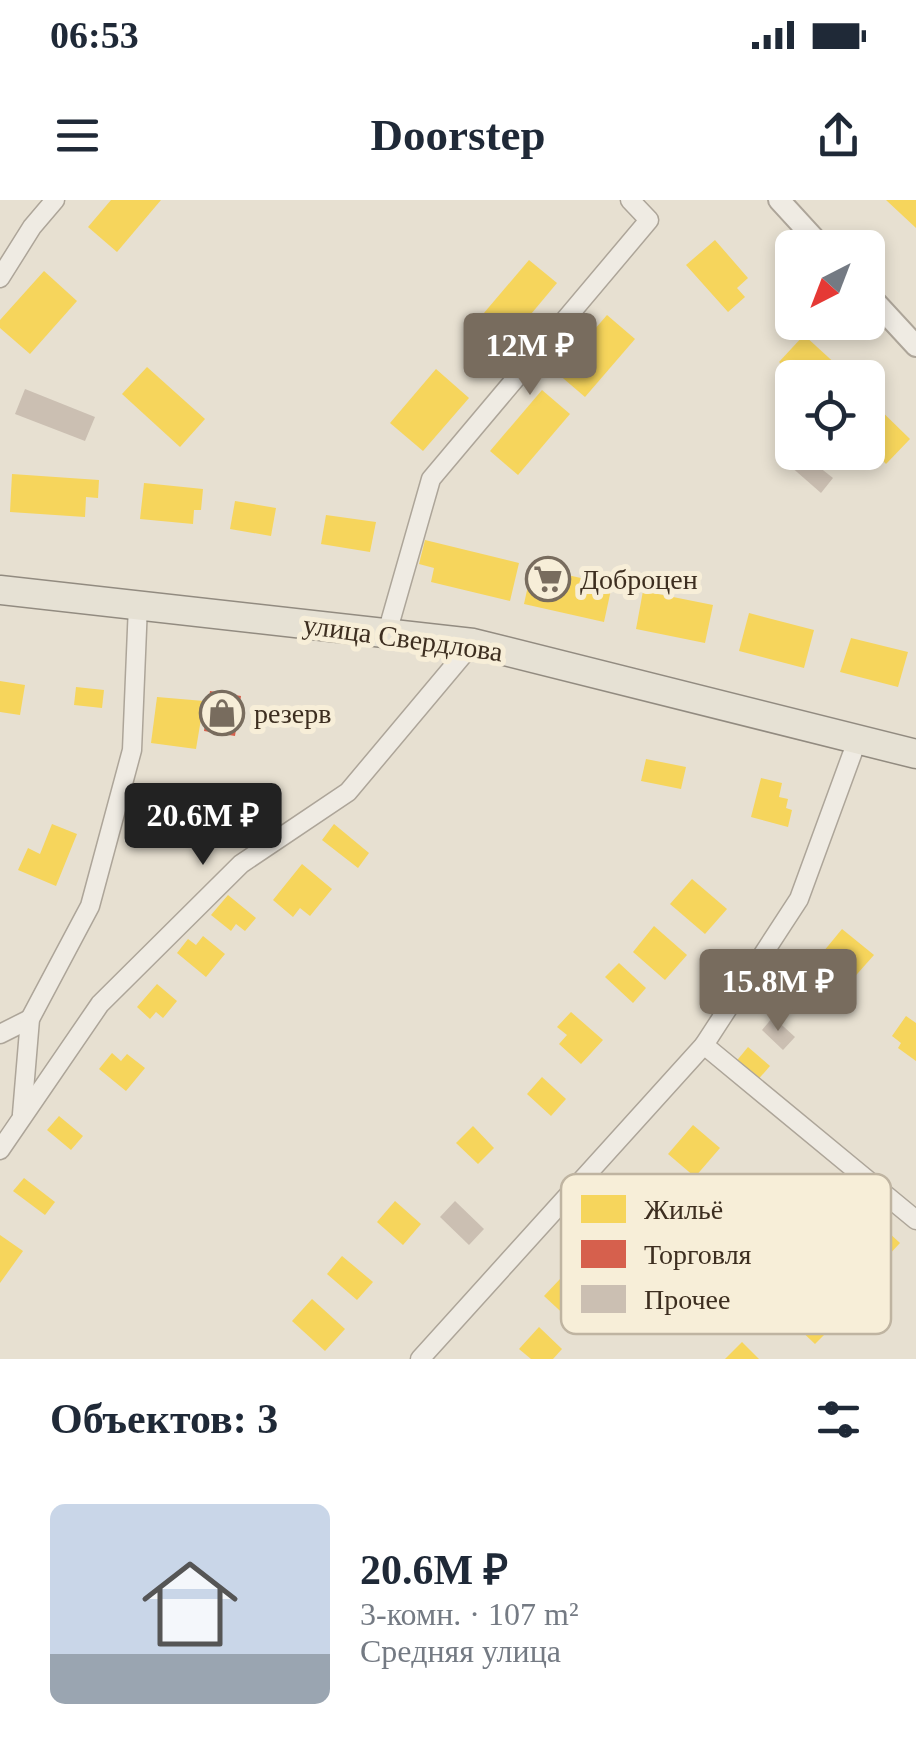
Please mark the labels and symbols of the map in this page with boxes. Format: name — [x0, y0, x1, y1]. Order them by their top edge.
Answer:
north arrow — [775, 230, 885, 340]
pin: 12M ₽ — [460, 313, 600, 398]
supermarket icon: Доброцен — [525, 556, 571, 602]
place label: Доброцен — [580, 564, 698, 595]
street label: улица Свердлова — [301, 609, 505, 667]
shop icon: резерв — [199, 690, 245, 736]
place label: резерв — [254, 698, 331, 729]
pin: 20.6M ₽ — [111, 783, 295, 868]
pin: 15.8M ₽ — [686, 949, 870, 1034]
legend — [561, 1174, 891, 1334]
text: Жильё — [644, 1194, 723, 1225]
text: Торговля — [644, 1239, 752, 1270]
text: Прочее — [644, 1284, 730, 1315]

